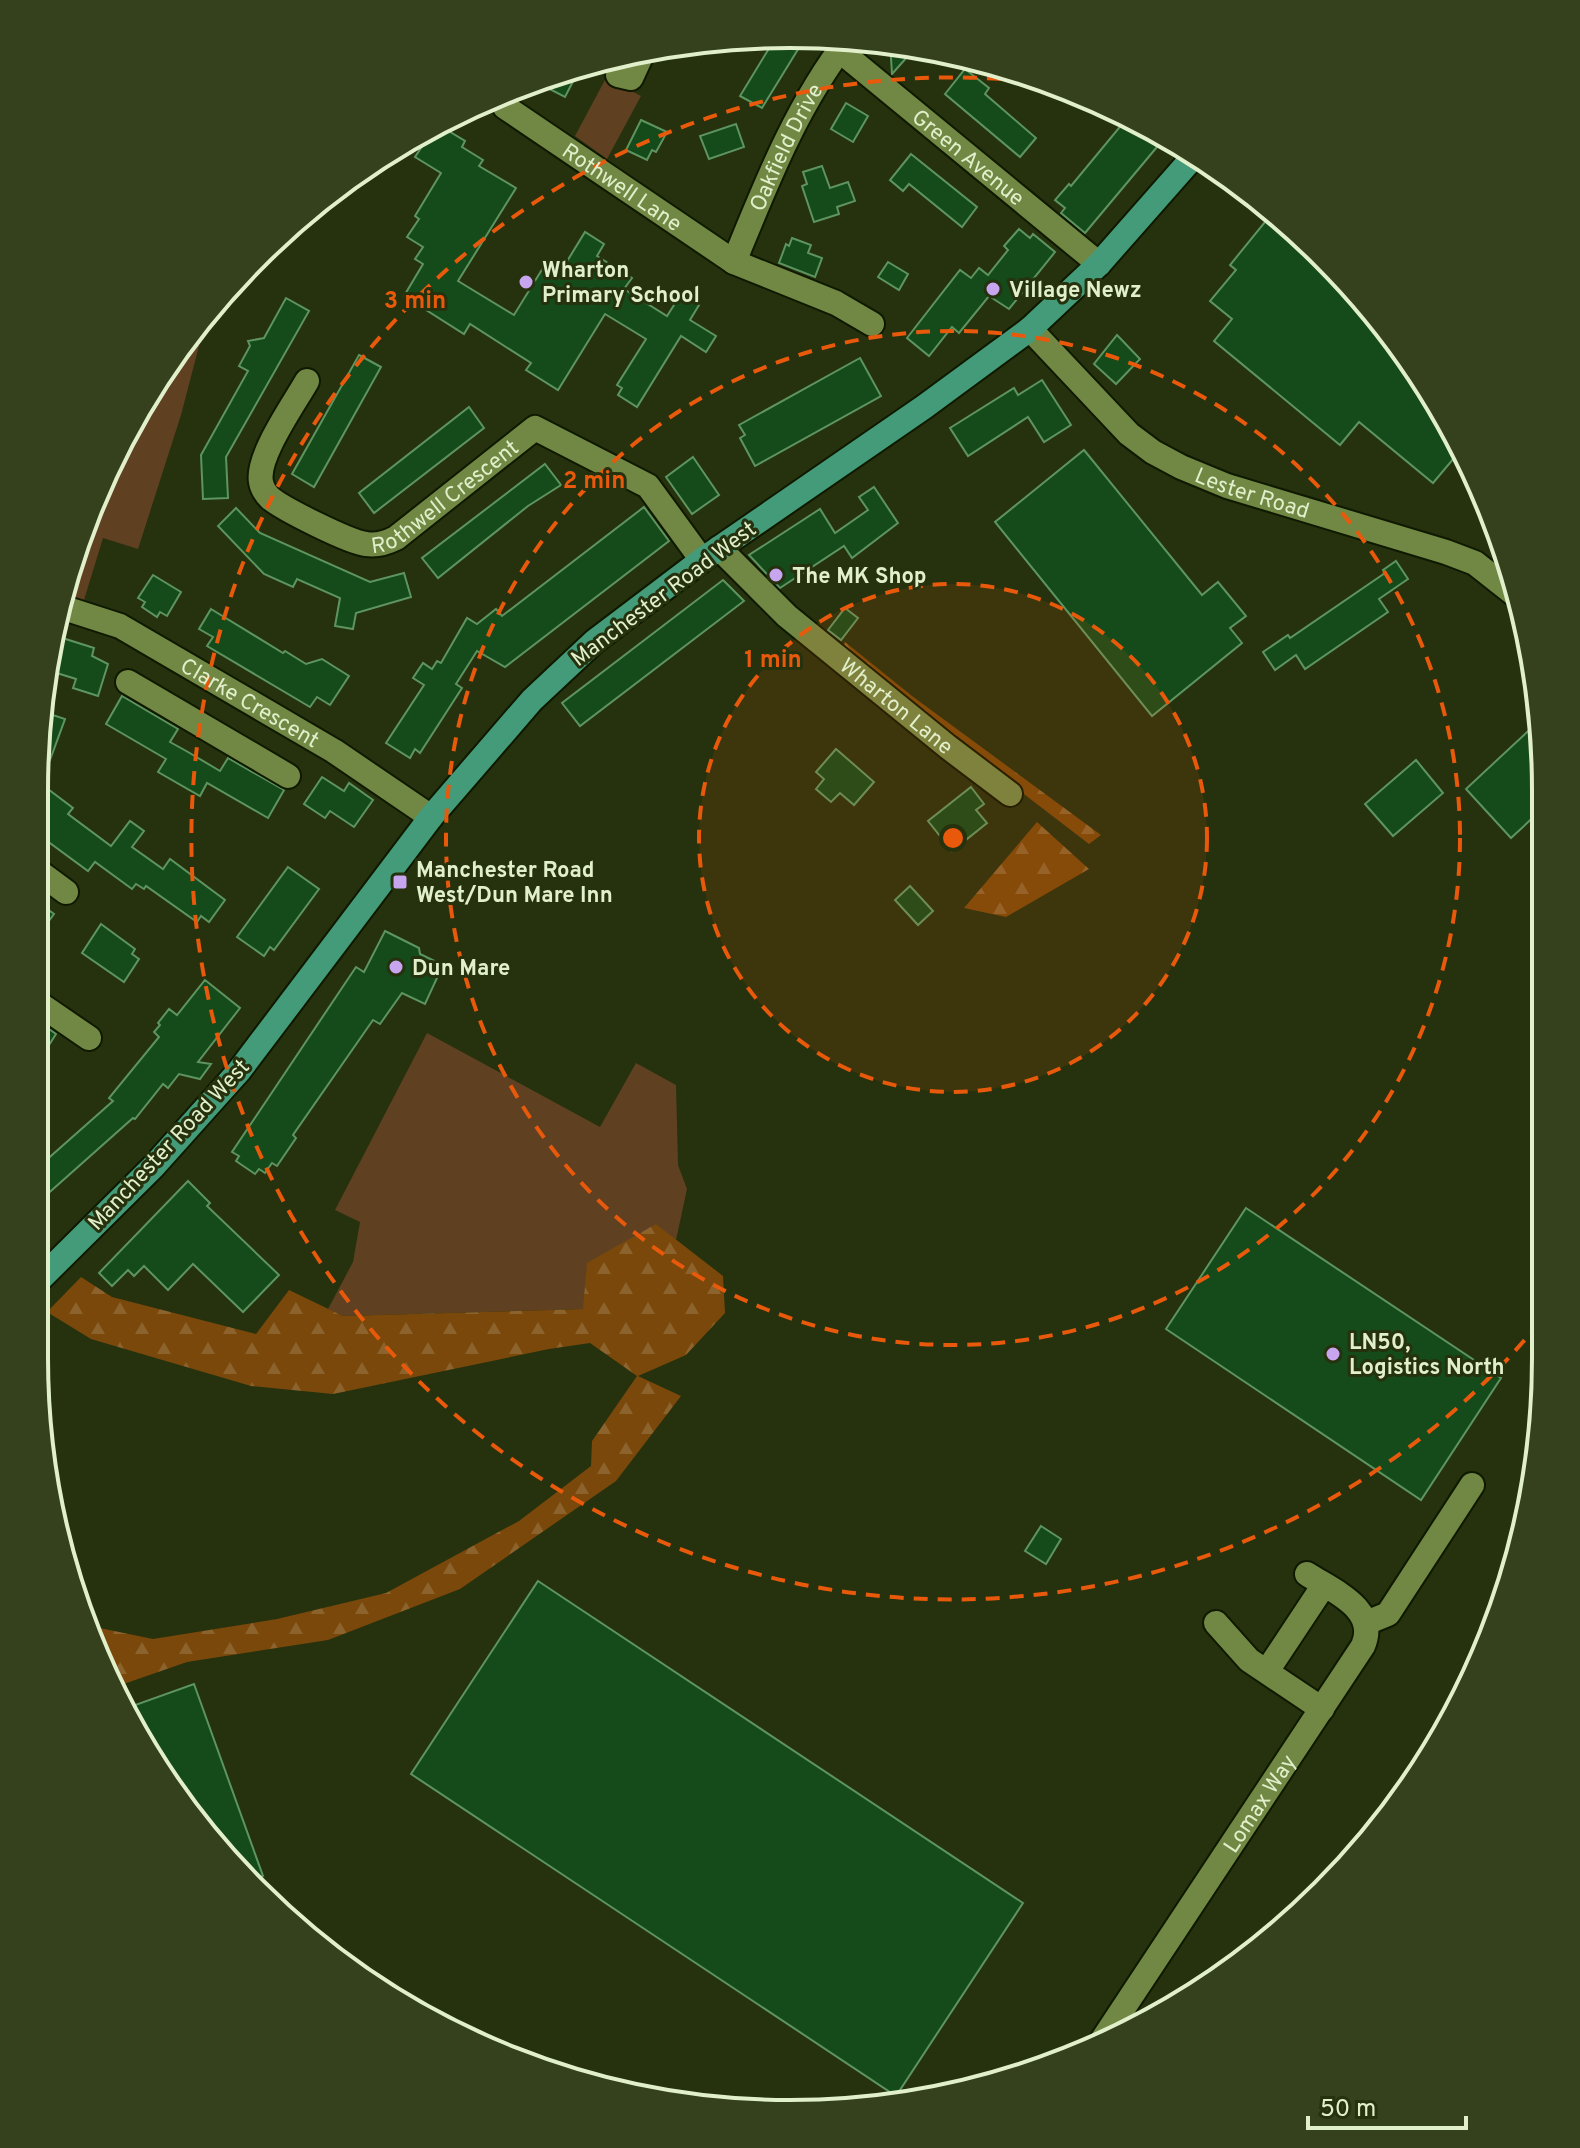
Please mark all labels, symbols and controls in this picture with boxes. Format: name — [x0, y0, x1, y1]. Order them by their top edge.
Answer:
street label: Oakfield Drive — [745, 79, 830, 216]
street label: Green Avenue — [905, 105, 1029, 213]
street label: Rothwell Lane — [556, 139, 686, 239]
place label: Wharton Primary School — [542, 258, 700, 310]
marker: Wharton Primary School — [517, 273, 535, 291]
place label: Village Newz — [1009, 278, 1142, 305]
marker: Village Newz — [984, 280, 1002, 298]
text: 3 min — [384, 287, 446, 317]
street label: Rothwell Crescent — [369, 435, 525, 561]
street label: Lester Road — [1190, 463, 1312, 526]
text: 2 min — [563, 467, 625, 497]
street label: Manchester Road West — [567, 517, 762, 673]
place label: The MK Shop — [792, 564, 927, 591]
marker: The MK Shop — [767, 566, 785, 584]
text: 1 min — [744, 646, 802, 676]
street label: Clarke Crescent — [175, 653, 323, 755]
street label: Wharton Lane — [833, 653, 958, 762]
centre of rings — [939, 824, 967, 852]
place label: Manchester Road West/Dun Mare Inn — [416, 858, 613, 910]
marker: Manchester Road West/Dun Mare Inn — [391, 873, 409, 891]
place label: Dun Mare — [412, 956, 510, 983]
marker: Dun Mare — [387, 958, 405, 976]
street label: Manchester Road West — [83, 1054, 256, 1237]
place label: LN50, Logistics North — [1349, 1330, 1505, 1382]
marker: LN50, Logistics North — [1324, 1345, 1342, 1363]
street label: Lomax Way — [1219, 1750, 1303, 1859]
scale bar — [1308, 2080, 1466, 2130]
text: 50 m — [1320, 2095, 1376, 2125]

